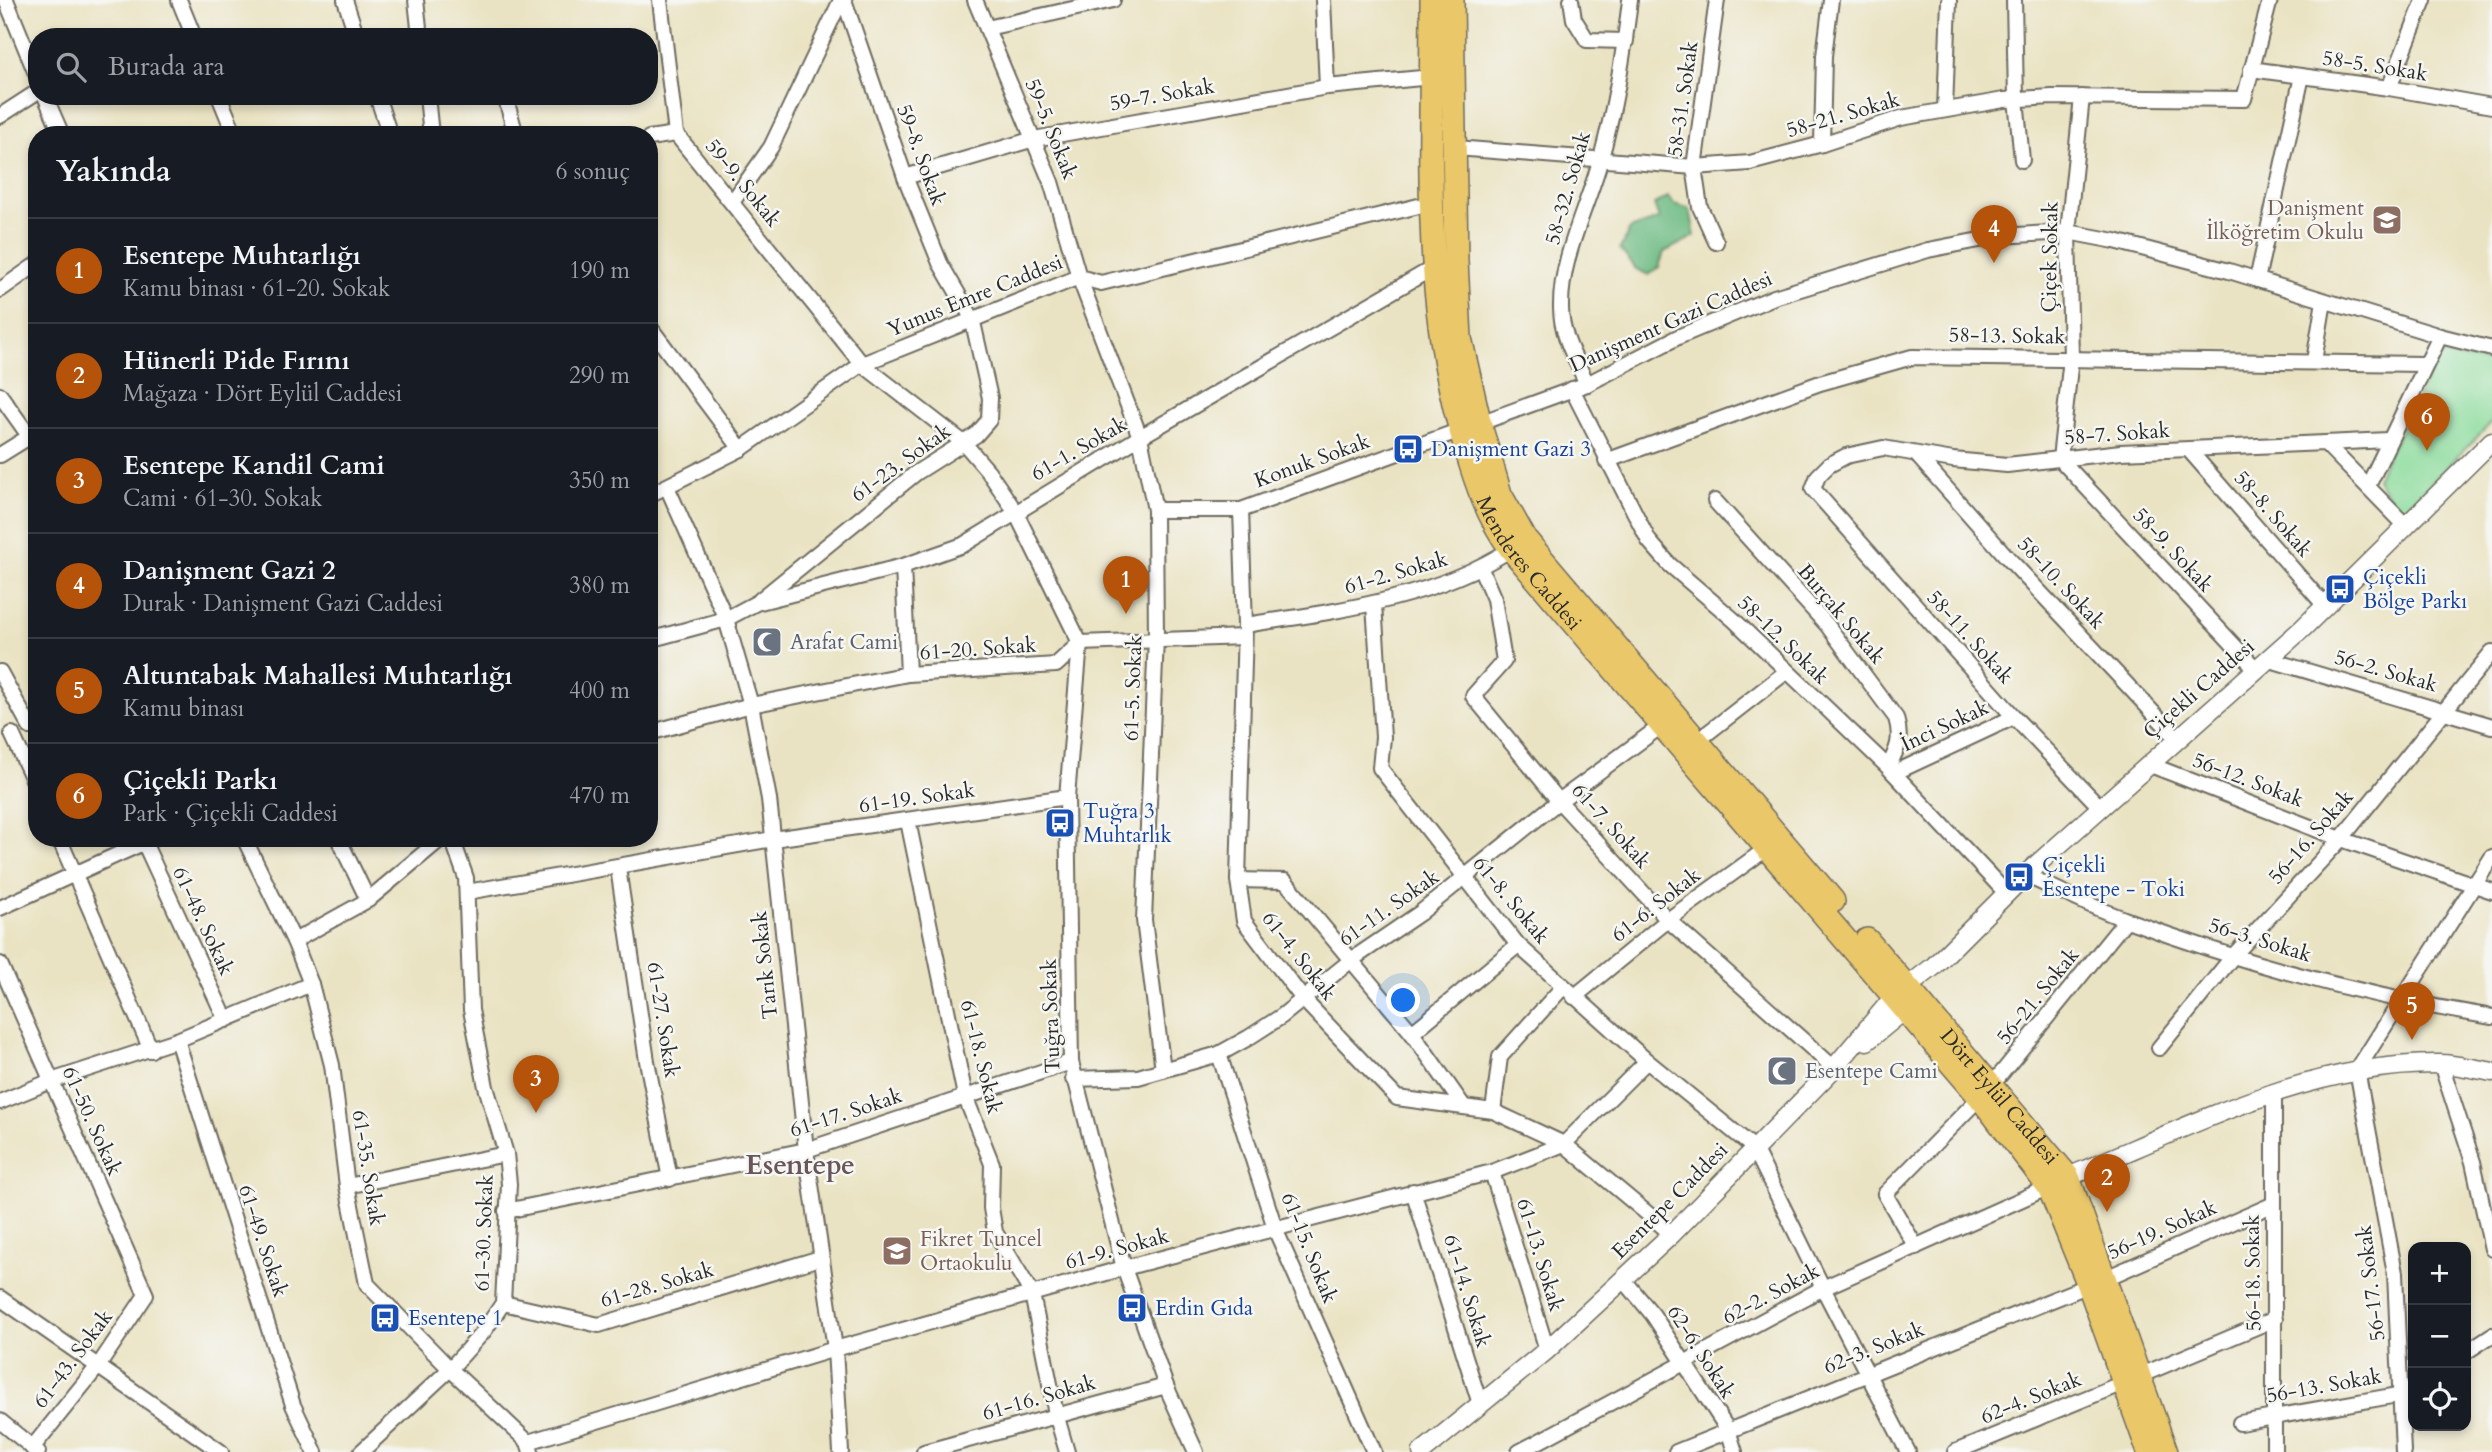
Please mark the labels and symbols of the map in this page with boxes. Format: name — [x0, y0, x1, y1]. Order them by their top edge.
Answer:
street label: 58-31. Sokak — [1661, 38, 1706, 159]
street label: 58-5. Sokak — [2320, 43, 2430, 89]
street label: 59-7. Sokak — [1107, 71, 1217, 118]
street label: 59-5. Sokak — [1018, 74, 1085, 184]
street label: 58-21. Sokak — [1783, 85, 1904, 145]
street label: 59-8. Sokak — [889, 100, 953, 210]
street label: 58-32. Sokak — [1538, 127, 1598, 248]
street label: 59-9. Sokak — [698, 133, 788, 234]
place label: Danişment İlköğretim Okulu — [2206, 194, 2364, 247]
street label: Çiçek Sokak — [2035, 200, 2065, 313]
school or university icon: Danişment İlköğretim Okulu — [2370, 203, 2404, 237]
pin: 4 — [1971, 205, 2017, 263]
street label: Yunus Emre Caddesi — [883, 248, 1067, 344]
street label: Danişment Gazi Caddesi — [1565, 264, 1777, 380]
street label: 58-13. Sokak — [1948, 320, 2066, 352]
pin: 6 — [2404, 393, 2450, 451]
street label: 61-1. Sokak — [1026, 410, 1133, 488]
street label: 58-7. Sokak — [2063, 416, 2172, 452]
street label: 61-23. Sokak — [845, 417, 957, 509]
street label: Konuk Sokak — [1250, 426, 1374, 495]
bus stop icon: Danişment Gazi 3 — [1391, 432, 1425, 466]
place label: Danişment Gazi 3 — [1431, 435, 1591, 464]
street label: 58-8. Sokak — [2227, 464, 2319, 564]
street label: Menderes Caddesi — [1469, 491, 1589, 636]
street label: 58-9. Sokak — [2126, 501, 2220, 599]
street label: 58-10. Sokak — [2011, 530, 2112, 636]
street label: 61-2. Sokak — [1341, 544, 1452, 602]
pin: 1 — [1103, 556, 1149, 614]
street label: Burçak Sokak — [1791, 558, 1892, 671]
place label: Çiçekli Bölge Parkı — [2363, 563, 2467, 616]
bus stop icon: Çiçekli Bölge Parkı — [2323, 572, 2357, 606]
street label: 58-11. Sokak — [1920, 584, 2020, 691]
street label: 58-12. Sokak — [1731, 589, 1836, 692]
mosque icon: Arafat Cami — [750, 625, 784, 659]
place label: Arafat Cami — [790, 628, 898, 657]
street label: 61-20. Sokak — [919, 630, 1038, 668]
street label: Çiçekli Caddesi — [2137, 632, 2261, 746]
street label: 61-5. Sokak — [1117, 634, 1149, 741]
street label: 56-2. Sokak — [2331, 642, 2442, 700]
street label: İnci Sokak — [1896, 693, 1994, 759]
street label: 56-12. Sokak — [2188, 746, 2308, 815]
street label: 61-19. Sokak — [857, 775, 978, 820]
street label: 61-7. Sokak — [1565, 777, 1658, 876]
street label: 56-16. Sokak — [2262, 783, 2361, 891]
place label: Tuğra 3 Muhtarlık — [1083, 797, 1172, 850]
bus stop icon: Tuğra 3 Muhtarlık — [1043, 806, 1077, 840]
street label: 61-8. Sokak — [1466, 850, 1557, 951]
place label: Çiçekli Esentepe - Toki — [2042, 851, 2185, 904]
street label: 61-6. Sokak — [1605, 860, 1707, 949]
bus stop icon: Çiçekli Esentepe - Toki — [2002, 860, 2036, 894]
street label: 61-48. Sokak — [165, 862, 241, 981]
street label: 61-11. Sokak — [1333, 862, 1446, 953]
street label: 61-4. Sokak — [1255, 905, 1344, 1007]
street label: Tarık Sokak — [745, 909, 785, 1020]
street label: 56-3. Sokak — [2205, 911, 2316, 970]
street label: 56-21. Sokak — [1990, 941, 2086, 1051]
street label: Tuğra Sokak — [1034, 958, 1067, 1074]
street label: 61-27. Sokak — [640, 960, 687, 1081]
pin: 5 — [2389, 982, 2435, 1040]
your location — [1386, 983, 1420, 1017]
street label: 61-18. Sokak — [953, 997, 1009, 1118]
street label: Dört Eylül Caddesi — [1933, 1022, 2066, 1171]
mosque icon: Esentepe Cami — [1765, 1054, 1799, 1088]
pin: 3 — [513, 1055, 559, 1113]
place label: Esentepe Cami — [1805, 1057, 1938, 1086]
street label: 61-50. Sokak — [55, 1062, 129, 1181]
street label: 61-17. Sokak — [786, 1081, 907, 1145]
street label: 61-35. Sokak — [345, 1108, 392, 1229]
street label: Esentepe Caddesi — [1605, 1136, 1735, 1266]
district label: Esentepe — [745, 1146, 855, 1184]
pin: 2 — [2084, 1154, 2130, 1212]
street label: 61-30. Sokak — [467, 1173, 501, 1292]
street label: 61-49. Sokak — [231, 1181, 295, 1302]
street label: 61-15. Sokak — [1274, 1188, 1345, 1308]
street label: 56-19. Sokak — [2103, 1193, 2222, 1267]
street label: 61-13. Sokak — [1509, 1195, 1571, 1316]
street label: 56-18. Sokak — [2237, 1214, 2269, 1332]
street label: 61-9. Sokak — [1062, 1221, 1173, 1277]
street label: 56-17. Sokak — [2349, 1223, 2393, 1343]
place label: Fikret Tuncel Ortaokulu — [920, 1225, 1042, 1278]
street label: 61-14. Sokak — [1436, 1231, 1498, 1352]
school or university icon: Fikret Tuncel Ortaokulu — [880, 1234, 914, 1268]
street label: 61-28. Sokak — [597, 1255, 718, 1315]
street label: 62-2. Sokak — [1717, 1256, 1825, 1332]
bus stop icon: Erdin Gıda — [1115, 1291, 1149, 1325]
place label: Erdin Gıda — [1155, 1294, 1253, 1323]
street label: 62-6. Sokak — [1660, 1300, 1742, 1405]
bus stop icon: Esentepe 1 — [368, 1301, 402, 1335]
street label: 61-43. Sokak — [26, 1303, 120, 1414]
place label: Esentepe 1 — [408, 1304, 503, 1333]
street label: 62-3. Sokak — [1819, 1314, 1929, 1381]
street label: 56-13. Sokak — [2264, 1361, 2385, 1410]
street label: 62-4. Sokak — [1976, 1364, 2086, 1431]
street label: 61-16. Sokak — [979, 1368, 1100, 1428]

